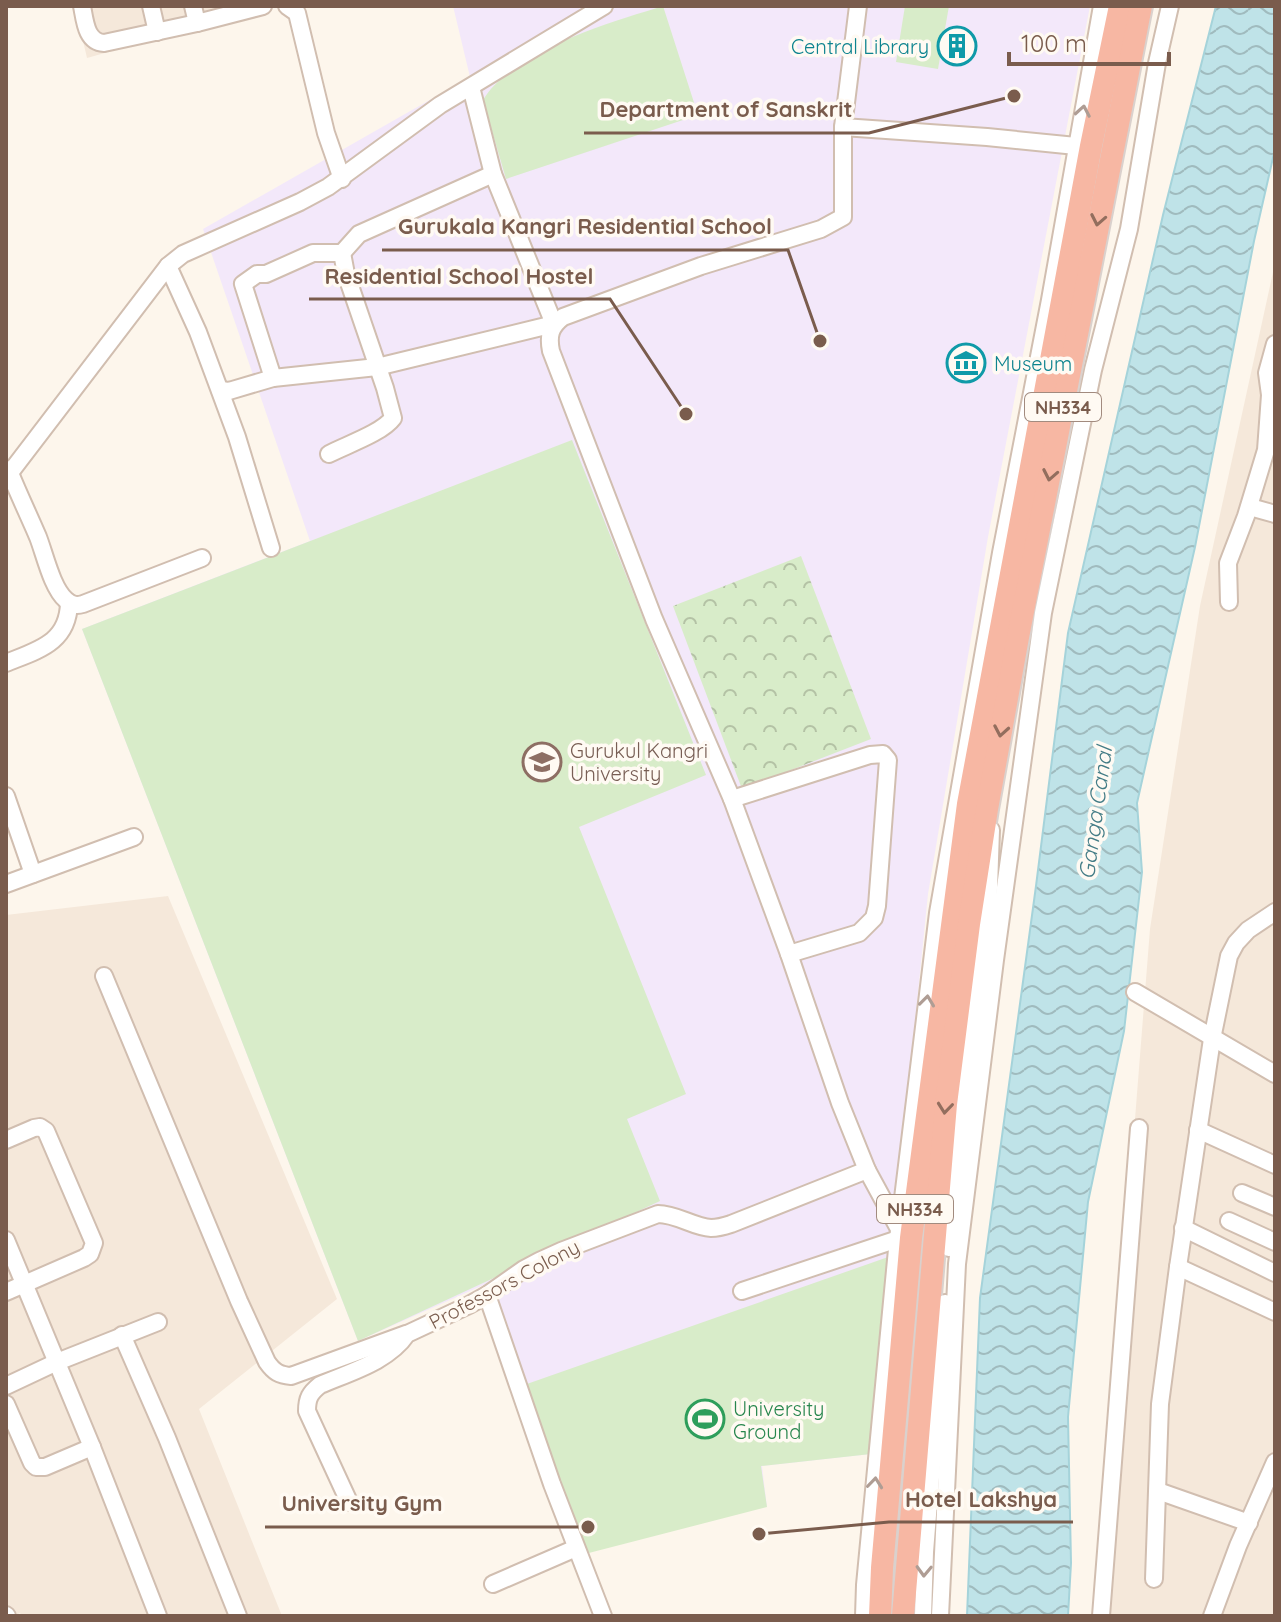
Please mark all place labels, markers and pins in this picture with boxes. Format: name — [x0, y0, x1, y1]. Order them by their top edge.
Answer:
building icon: Central Library — [936, 25, 978, 67]
place label: Central Library — [791, 34, 929, 59]
callout: Department of Sanskrit — [584, 87, 869, 133]
callout: Gurukala Kangri Residential School — [382, 204, 788, 250]
callout: Residential School Hostel — [309, 253, 610, 299]
museum icon: Museum — [945, 342, 987, 384]
place label: Museum — [994, 351, 1072, 376]
place label: Gurukul Kangri University — [570, 738, 708, 786]
school or university icon: Gurukul Kangri University — [521, 741, 563, 783]
place label: University Ground — [733, 1396, 824, 1444]
sports icon: University Ground — [684, 1398, 726, 1440]
callout: Hotel Lakshya — [889, 1476, 1073, 1522]
callout: University Gym — [265, 1481, 458, 1527]

